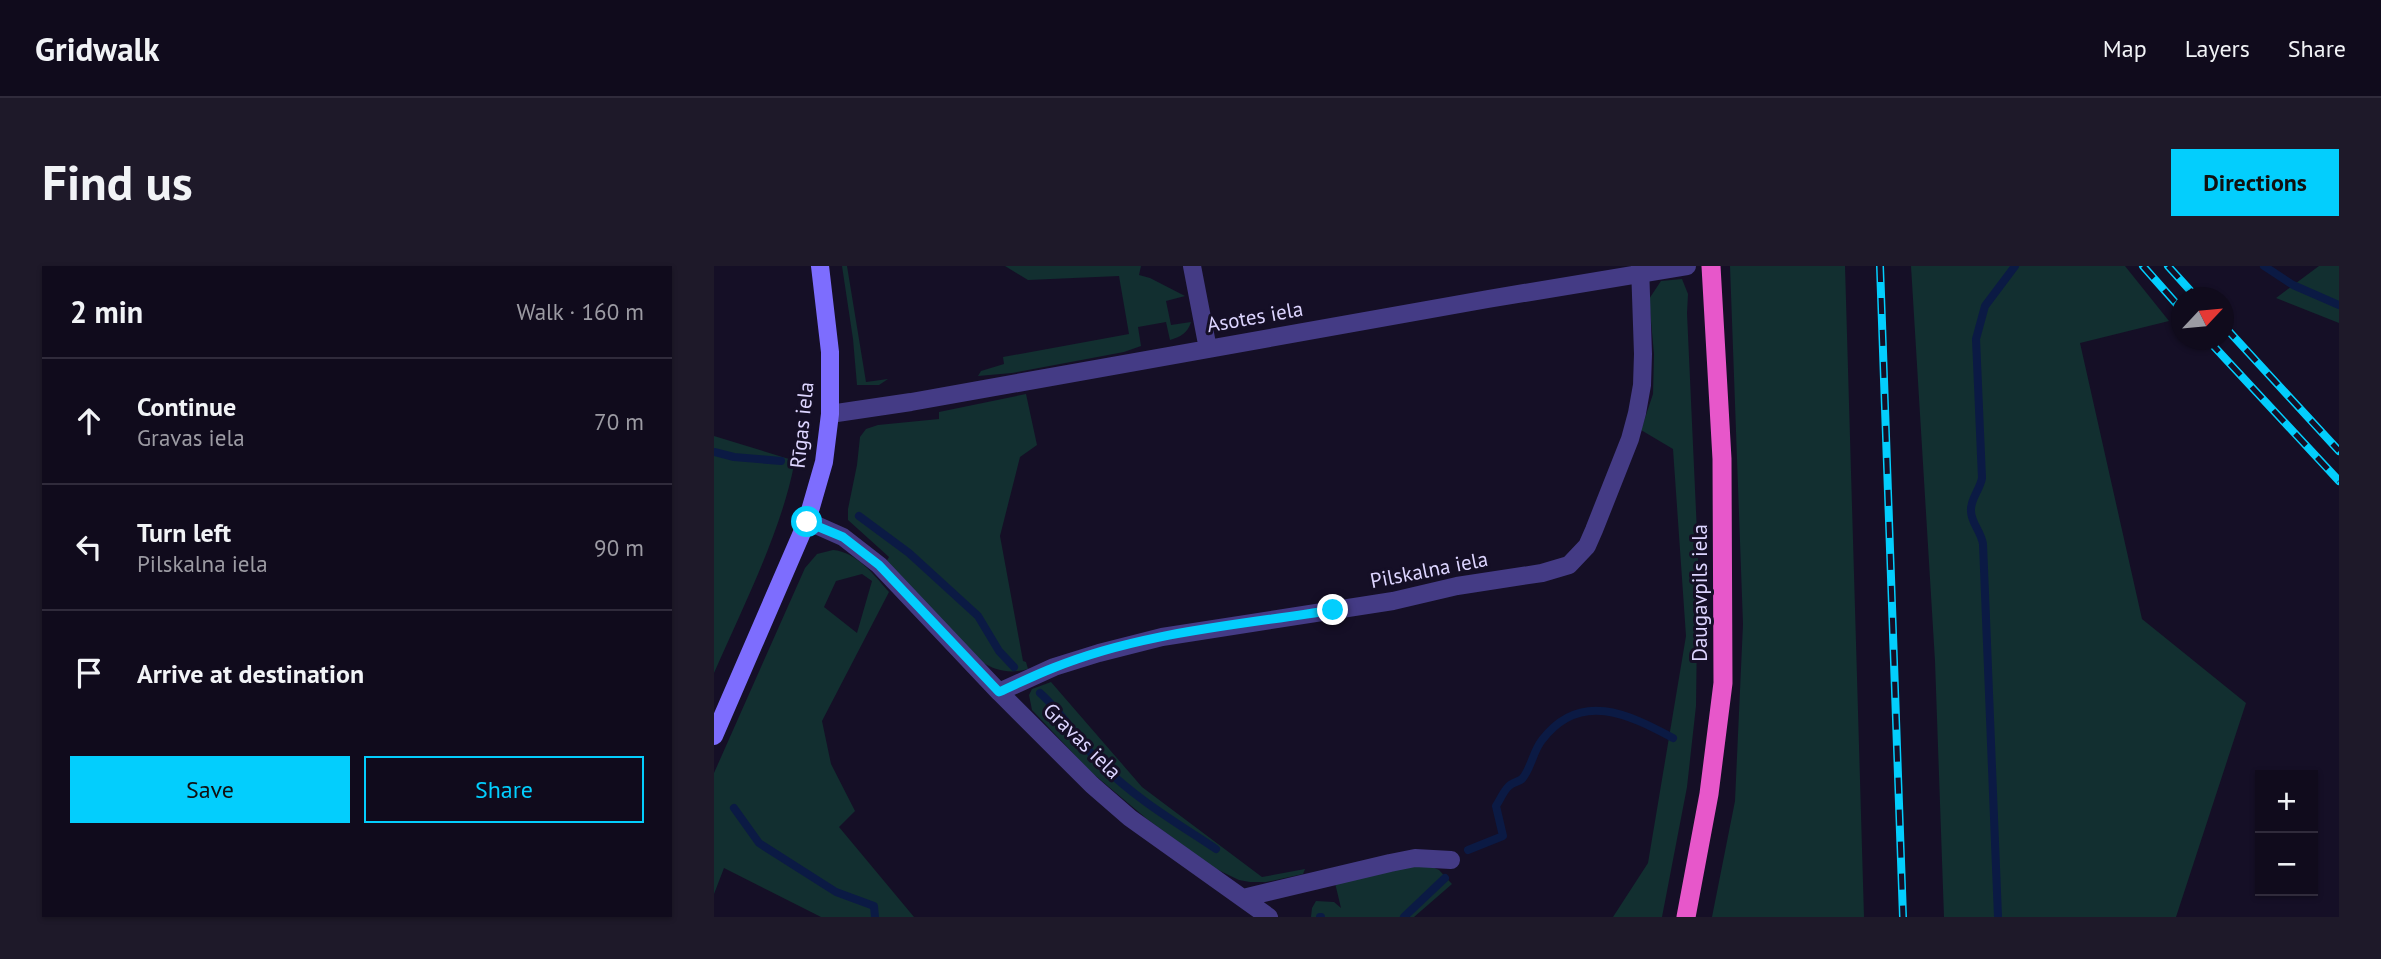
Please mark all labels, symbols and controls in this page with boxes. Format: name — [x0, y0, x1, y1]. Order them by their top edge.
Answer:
text: Gridwalk — [35, 27, 159, 70]
text: Map — [2103, 33, 2147, 64]
text: Layers — [2185, 33, 2250, 64]
text: Share — [2288, 33, 2346, 64]
button: Directions — [2171, 149, 2339, 216]
text: Find us — [42, 150, 193, 214]
north arrow — [2171, 287, 2234, 350]
text: 2 min — [70, 292, 143, 331]
street label: Asotes iela — [1205, 295, 1305, 338]
text: Walk · 160 m — [517, 297, 644, 326]
street label: Rīgas iela — [784, 380, 819, 470]
text: Continue — [137, 390, 236, 423]
icon: ahead — [70, 402, 108, 440]
text: 70 m — [594, 407, 644, 436]
text: Gravas iela — [137, 423, 245, 452]
route start — [791, 506, 822, 537]
text: Turn left — [137, 516, 231, 549]
street label: Daugavpils iela — [1686, 524, 1713, 662]
icon: left — [70, 528, 108, 566]
text: 90 m — [594, 533, 644, 562]
street label: Pilskalna iela — [1368, 545, 1490, 594]
text: Pilskalna iela — [137, 549, 268, 578]
route end — [1317, 594, 1348, 625]
icon: arrive — [70, 654, 108, 692]
text: Arrive at destination — [137, 657, 364, 690]
street label: Gravas iela — [1038, 697, 1127, 784]
button: Save — [70, 756, 350, 823]
button: Share — [364, 756, 644, 823]
map controls — [2255, 770, 2318, 896]
button: + — [2255, 770, 2318, 833]
button: − — [2255, 833, 2318, 896]

